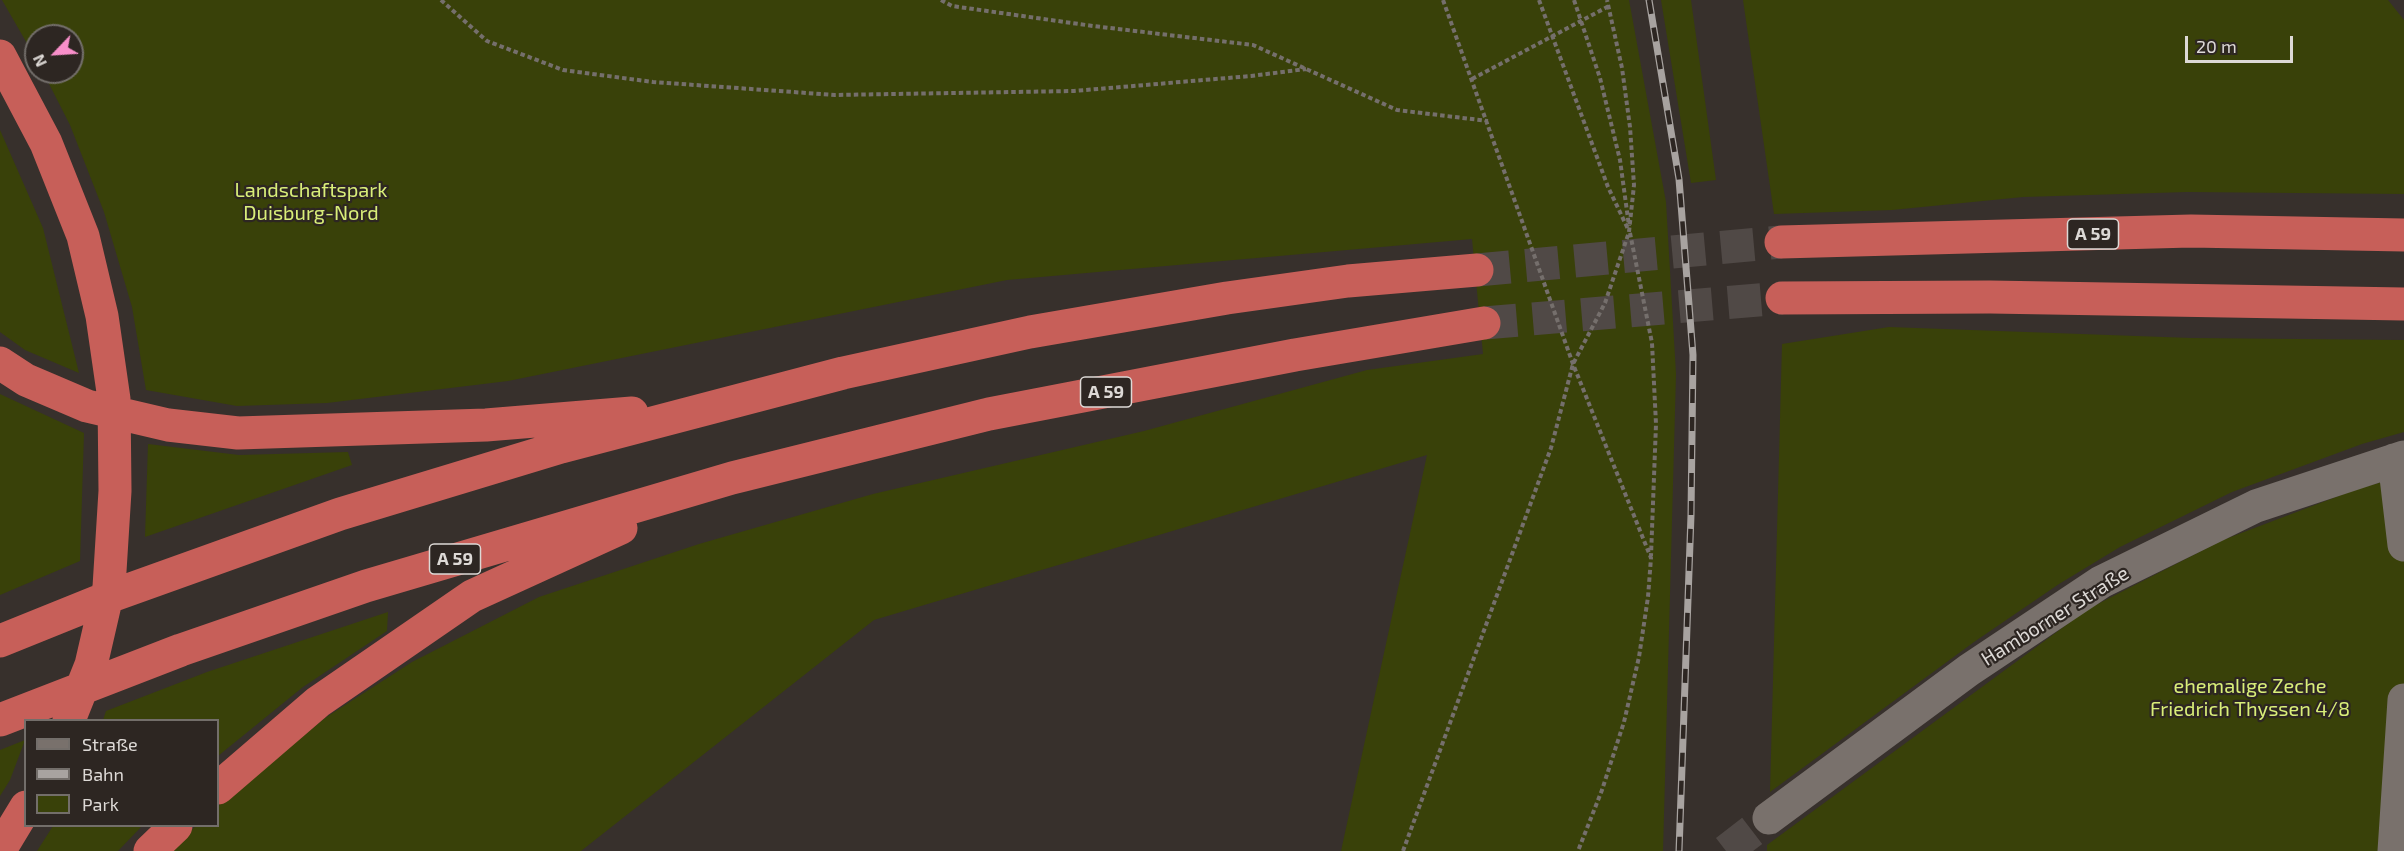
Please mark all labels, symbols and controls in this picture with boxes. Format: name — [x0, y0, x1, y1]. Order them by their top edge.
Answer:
north arrow — [24, 24, 84, 84]
scale bar — [2188, 24, 2296, 62]
text: 20 m — [2196, 35, 2237, 57]
text: N — [28, 52, 50, 70]
park label: Landschaftspark Duisburg-Nord — [234, 178, 388, 225]
road number: A 59 — [2068, 219, 2118, 249]
road number: A 59 — [1080, 377, 1132, 407]
road number: A 59 — [430, 544, 480, 574]
street label: Hamborner Straße — [1977, 561, 2133, 671]
park label: ehemalige Zeche Friedrich Thyssen 4/8 — [2150, 674, 2350, 721]
legend — [24, 719, 219, 827]
text: Straße — [82, 733, 138, 755]
text: Bahn — [82, 763, 124, 785]
text: Park — [82, 793, 119, 815]

